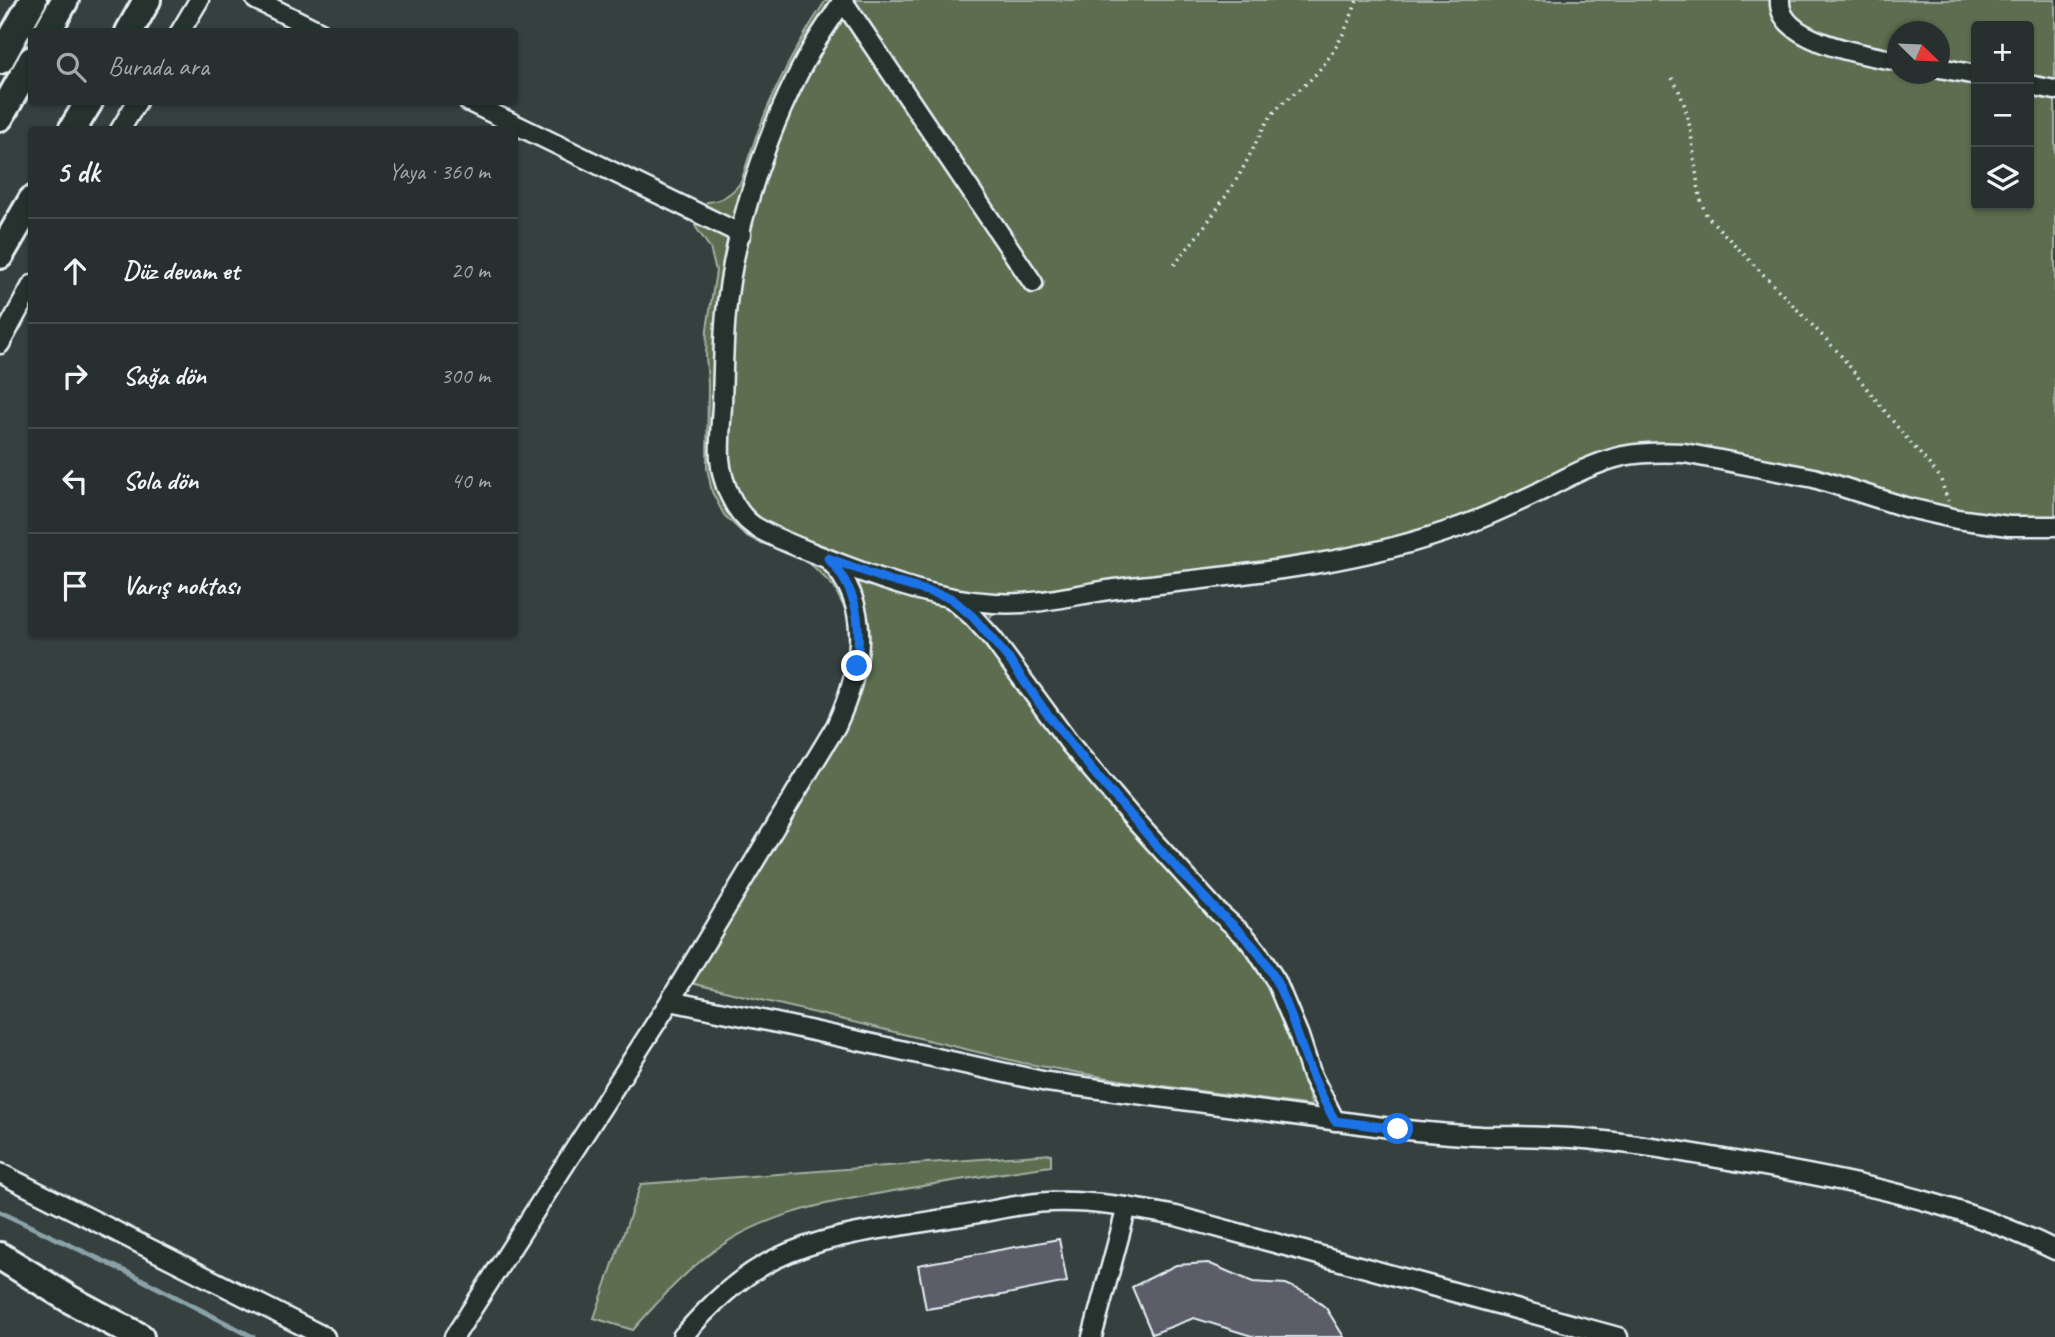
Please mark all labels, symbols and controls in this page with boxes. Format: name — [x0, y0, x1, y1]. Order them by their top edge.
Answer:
north arrow — [1887, 21, 1950, 84]
map controls — [1971, 21, 2034, 210]
button: + — [1971, 21, 2034, 84]
search box — [28, 28, 518, 105]
icon: search — [52, 48, 90, 86]
text: Burada ara — [108, 50, 209, 83]
button: − — [1971, 84, 2034, 147]
button: layers — [1971, 147, 2034, 210]
text: 5 dk — [56, 153, 100, 191]
text: Yaya · 360 m — [388, 157, 490, 186]
icon: ahead — [56, 252, 94, 290]
text: Düz devam et — [123, 254, 239, 287]
text: 20 m — [451, 256, 490, 285]
icon: right — [56, 357, 94, 395]
text: Sağa dön — [123, 359, 206, 392]
text: 300 m — [441, 361, 490, 390]
icon: left — [56, 462, 94, 500]
text: Sola dön — [123, 464, 198, 497]
text: 40 m — [451, 466, 490, 495]
icon: arrive — [56, 567, 94, 605]
text: Varış noktası — [123, 569, 240, 602]
route end — [841, 650, 872, 681]
route start — [1382, 1113, 1413, 1144]

